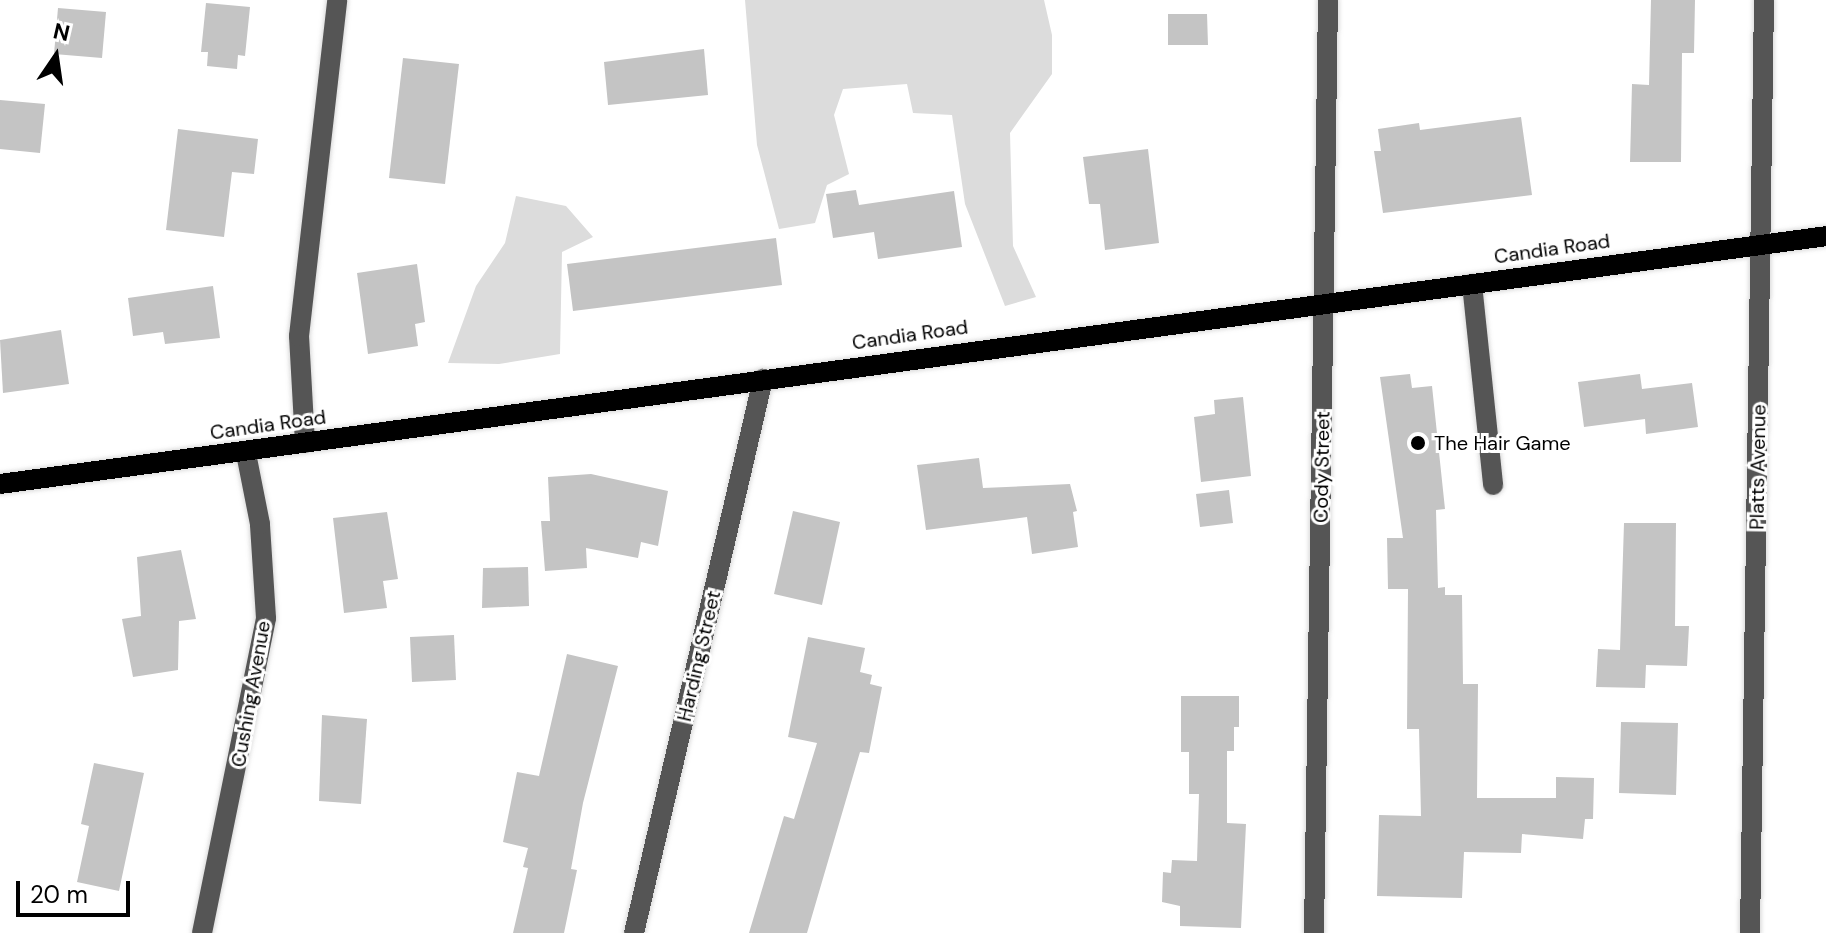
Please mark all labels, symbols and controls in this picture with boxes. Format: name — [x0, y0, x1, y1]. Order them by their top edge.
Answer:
north arrow — [16, 16, 96, 96]
text: N — [50, 16, 73, 48]
street label: Candia Road — [1492, 229, 1612, 269]
street label: Candia Road — [850, 315, 970, 355]
street label: Platts Avenue — [1745, 404, 1771, 530]
street label: Candia Road — [208, 405, 328, 445]
street label: Cody Street — [1309, 411, 1335, 523]
place label: The Hair Game — [1434, 431, 1571, 455]
marker: The Hair Game — [1409, 434, 1427, 452]
street label: Harding Street — [672, 588, 726, 724]
street label: Cushing Avenue — [226, 619, 276, 769]
scale bar — [20, 865, 134, 915]
text: 20 m — [30, 879, 88, 910]

